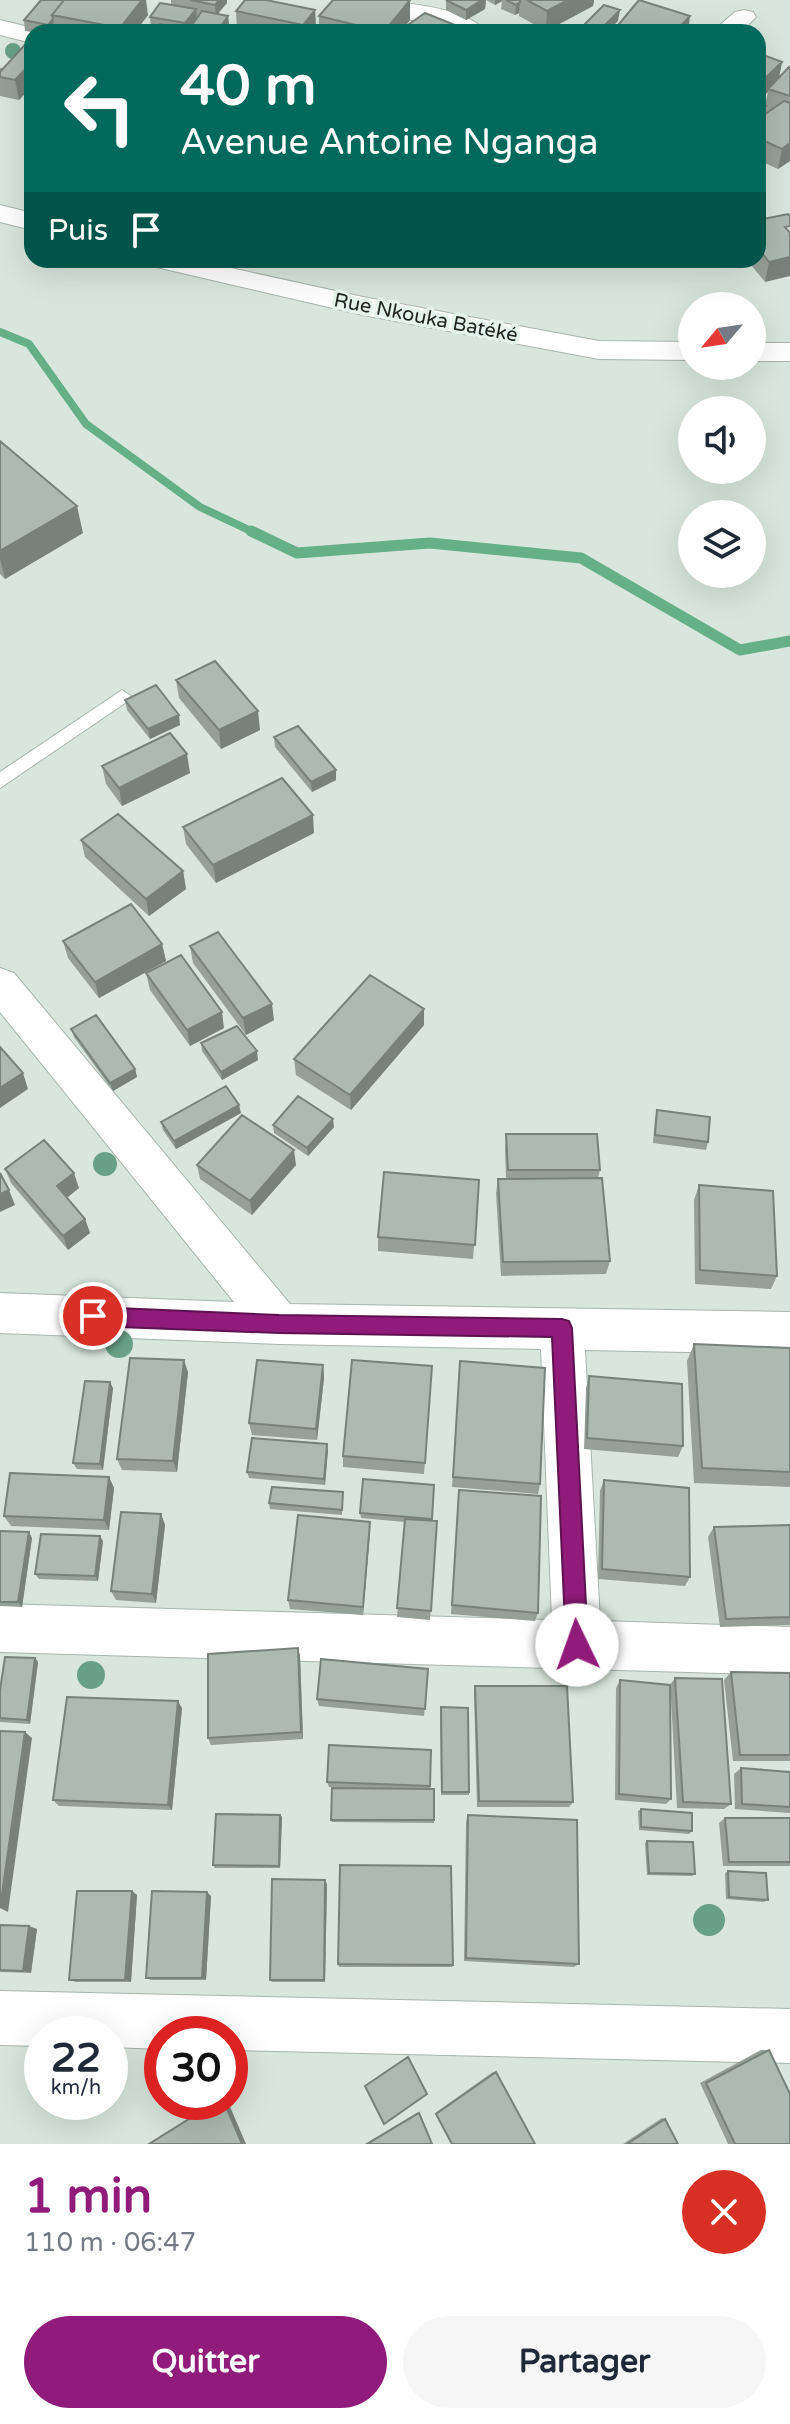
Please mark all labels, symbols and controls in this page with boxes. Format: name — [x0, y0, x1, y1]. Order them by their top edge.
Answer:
text: 40 m — [180, 53, 316, 120]
icon: left — [48, 56, 152, 160]
text: Avenue Antoine Nganga — [180, 121, 599, 164]
icon: arrive — [124, 208, 168, 252]
text: Puis — [48, 212, 108, 249]
street label: Rue Nkouka Batéké — [332, 288, 520, 348]
north arrow — [678, 292, 766, 380]
map controls — [678, 292, 766, 588]
button: sound — [678, 396, 766, 484]
button: layers — [678, 500, 766, 588]
pin — [59, 1282, 127, 1350]
icon: arrive — [71, 1294, 115, 1338]
position arrow — [535, 1603, 619, 1687]
speed limit sign: 30 — [144, 2016, 248, 2120]
text: 22 — [51, 2034, 101, 2082]
text: km/h — [51, 2076, 101, 2100]
text: 1 min — [24, 2168, 152, 2226]
button: close — [682, 2170, 766, 2254]
text: 110 m · 06:47 — [24, 2227, 196, 2258]
button: Quitter — [24, 2316, 387, 2408]
button: Partager — [403, 2316, 766, 2408]

